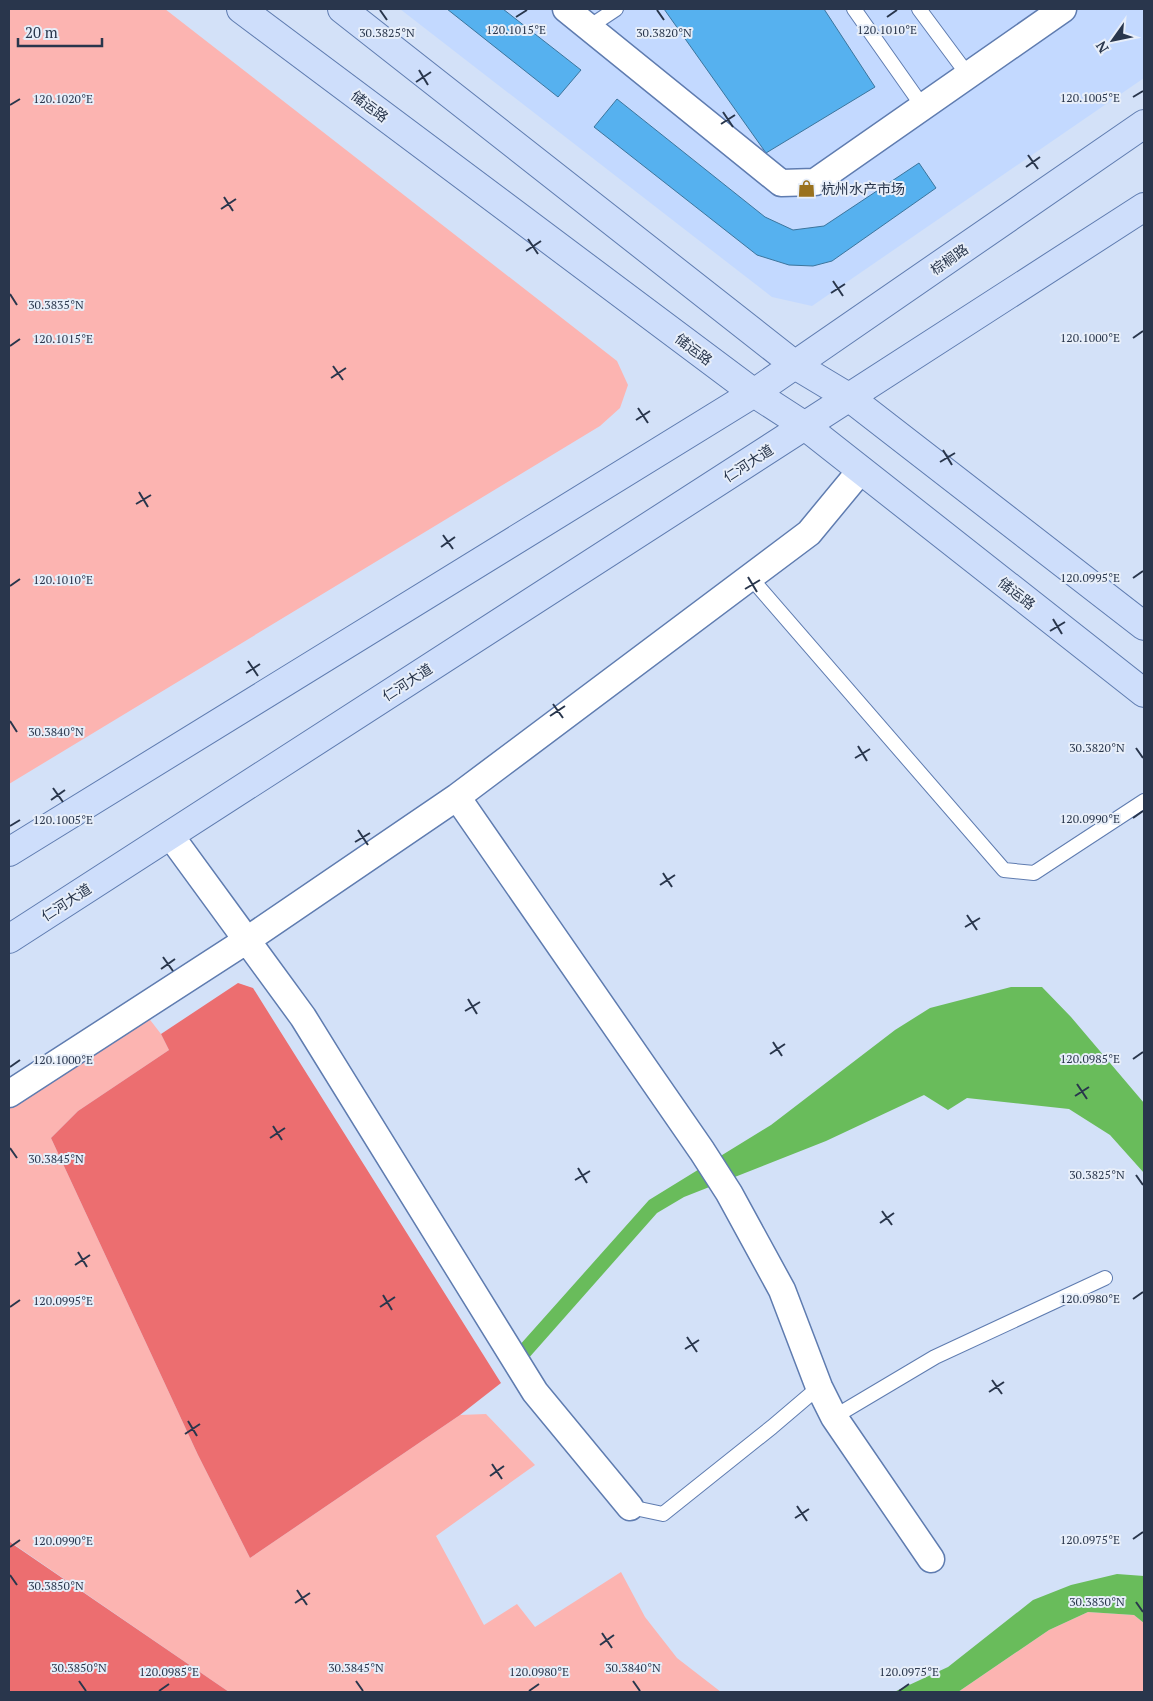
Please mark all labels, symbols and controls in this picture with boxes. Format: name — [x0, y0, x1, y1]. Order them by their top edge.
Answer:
scale bar — [18, 15, 101, 47]
north arrow — [1088, 15, 1138, 65]
text: 20 m — [25, 22, 58, 42]
text: 120.1015°E — [486, 22, 546, 37]
text: 120.1010°E — [857, 22, 917, 37]
text: 30.3825°N — [359, 25, 415, 40]
text: 30.3820°N — [636, 25, 692, 40]
text: N — [1091, 37, 1113, 57]
street label: 储运路 — [348, 86, 392, 126]
text: 120.1005°E — [1060, 90, 1120, 105]
text: 120.1020°E — [33, 91, 93, 106]
shop icon: 杭州水产市场 — [797, 178, 817, 198]
place label: 杭州水产市场 — [821, 179, 905, 198]
street label: 棕榈路 — [926, 239, 972, 279]
text: 30.3835°N — [28, 297, 84, 312]
street label: 储运路 — [672, 329, 716, 369]
text: 120.1000°E — [1060, 330, 1120, 345]
text: 120.1015°E — [33, 331, 93, 346]
street label: 仁河大道 — [719, 440, 777, 486]
text: 120.0995°E — [1060, 570, 1120, 585]
text: 120.1010°E — [33, 572, 93, 587]
street label: 储运路 — [995, 573, 1039, 613]
street label: 仁河大道 — [378, 659, 436, 705]
text: 30.3840°N — [28, 724, 84, 739]
text: 30.3820°N — [1069, 740, 1125, 755]
text: 120.0990°E — [1060, 811, 1120, 826]
text: 120.1005°E — [33, 812, 93, 827]
street label: 仁河大道 — [37, 879, 95, 925]
text: 120.0985°E — [1060, 1051, 1120, 1066]
text: 120.1000°E — [33, 1052, 93, 1067]
text: 30.3845°N — [28, 1151, 84, 1166]
text: 30.3825°N — [1069, 1167, 1125, 1182]
text: 120.0980°E — [1060, 1291, 1120, 1306]
text: 120.0995°E — [33, 1293, 93, 1308]
text: 120.0975°E — [1060, 1532, 1120, 1547]
text: 120.0990°E — [33, 1533, 93, 1548]
text: 30.3850°N — [28, 1578, 84, 1593]
text: 30.3830°N — [1069, 1594, 1125, 1609]
text: 30.3850°N — [51, 1660, 107, 1675]
text: 30.3845°N — [328, 1660, 384, 1675]
text: 30.3840°N — [605, 1660, 661, 1675]
text: 120.0985°E — [139, 1664, 199, 1679]
text: 120.0980°E — [509, 1664, 569, 1679]
text: 120.0975°E — [879, 1664, 939, 1679]

